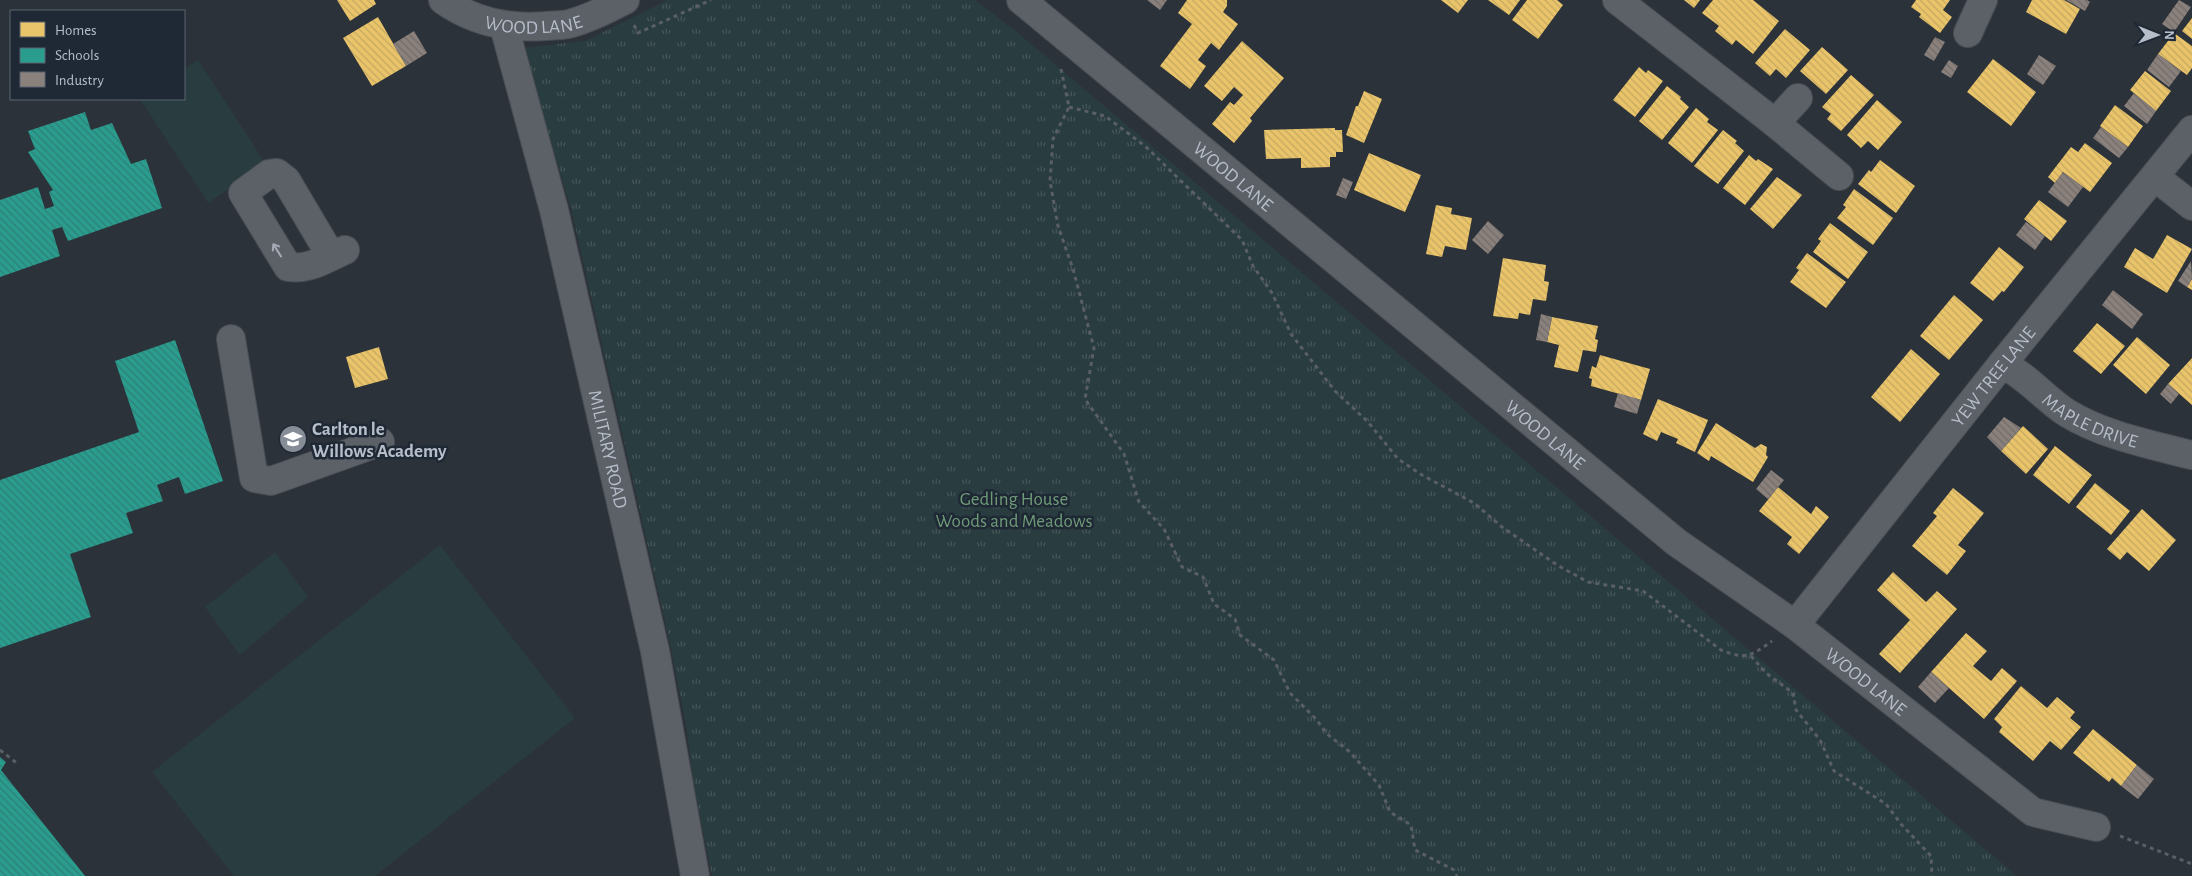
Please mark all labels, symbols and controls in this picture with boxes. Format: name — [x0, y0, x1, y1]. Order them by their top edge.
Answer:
legend — [10, 10, 185, 100]
north arrow — [2132, 10, 2182, 60]
street label: WOOD LANE — [483, 13, 585, 38]
text: Homes — [55, 23, 97, 38]
text: N — [2162, 30, 2176, 40]
text: Schools — [55, 48, 99, 63]
text: Industry — [55, 73, 104, 88]
street label: WOOD LANE — [1189, 139, 1276, 215]
one-way arrow — [272, 243, 282, 257]
street label: YEW TREE LANE — [1949, 323, 2039, 430]
street label: MILITARY ROAD — [585, 389, 630, 510]
street label: MAPLE DRIVE — [2038, 390, 2140, 452]
street label: WOOD LANE — [1501, 397, 1588, 474]
place label: Carlton le Willows Academy — [312, 420, 447, 461]
school or university icon: Carlton le Willows Academy — [278, 424, 308, 454]
park label: Gedling House Woods and Meadows — [935, 490, 1093, 531]
street label: WOOD LANE — [1821, 645, 1910, 720]

